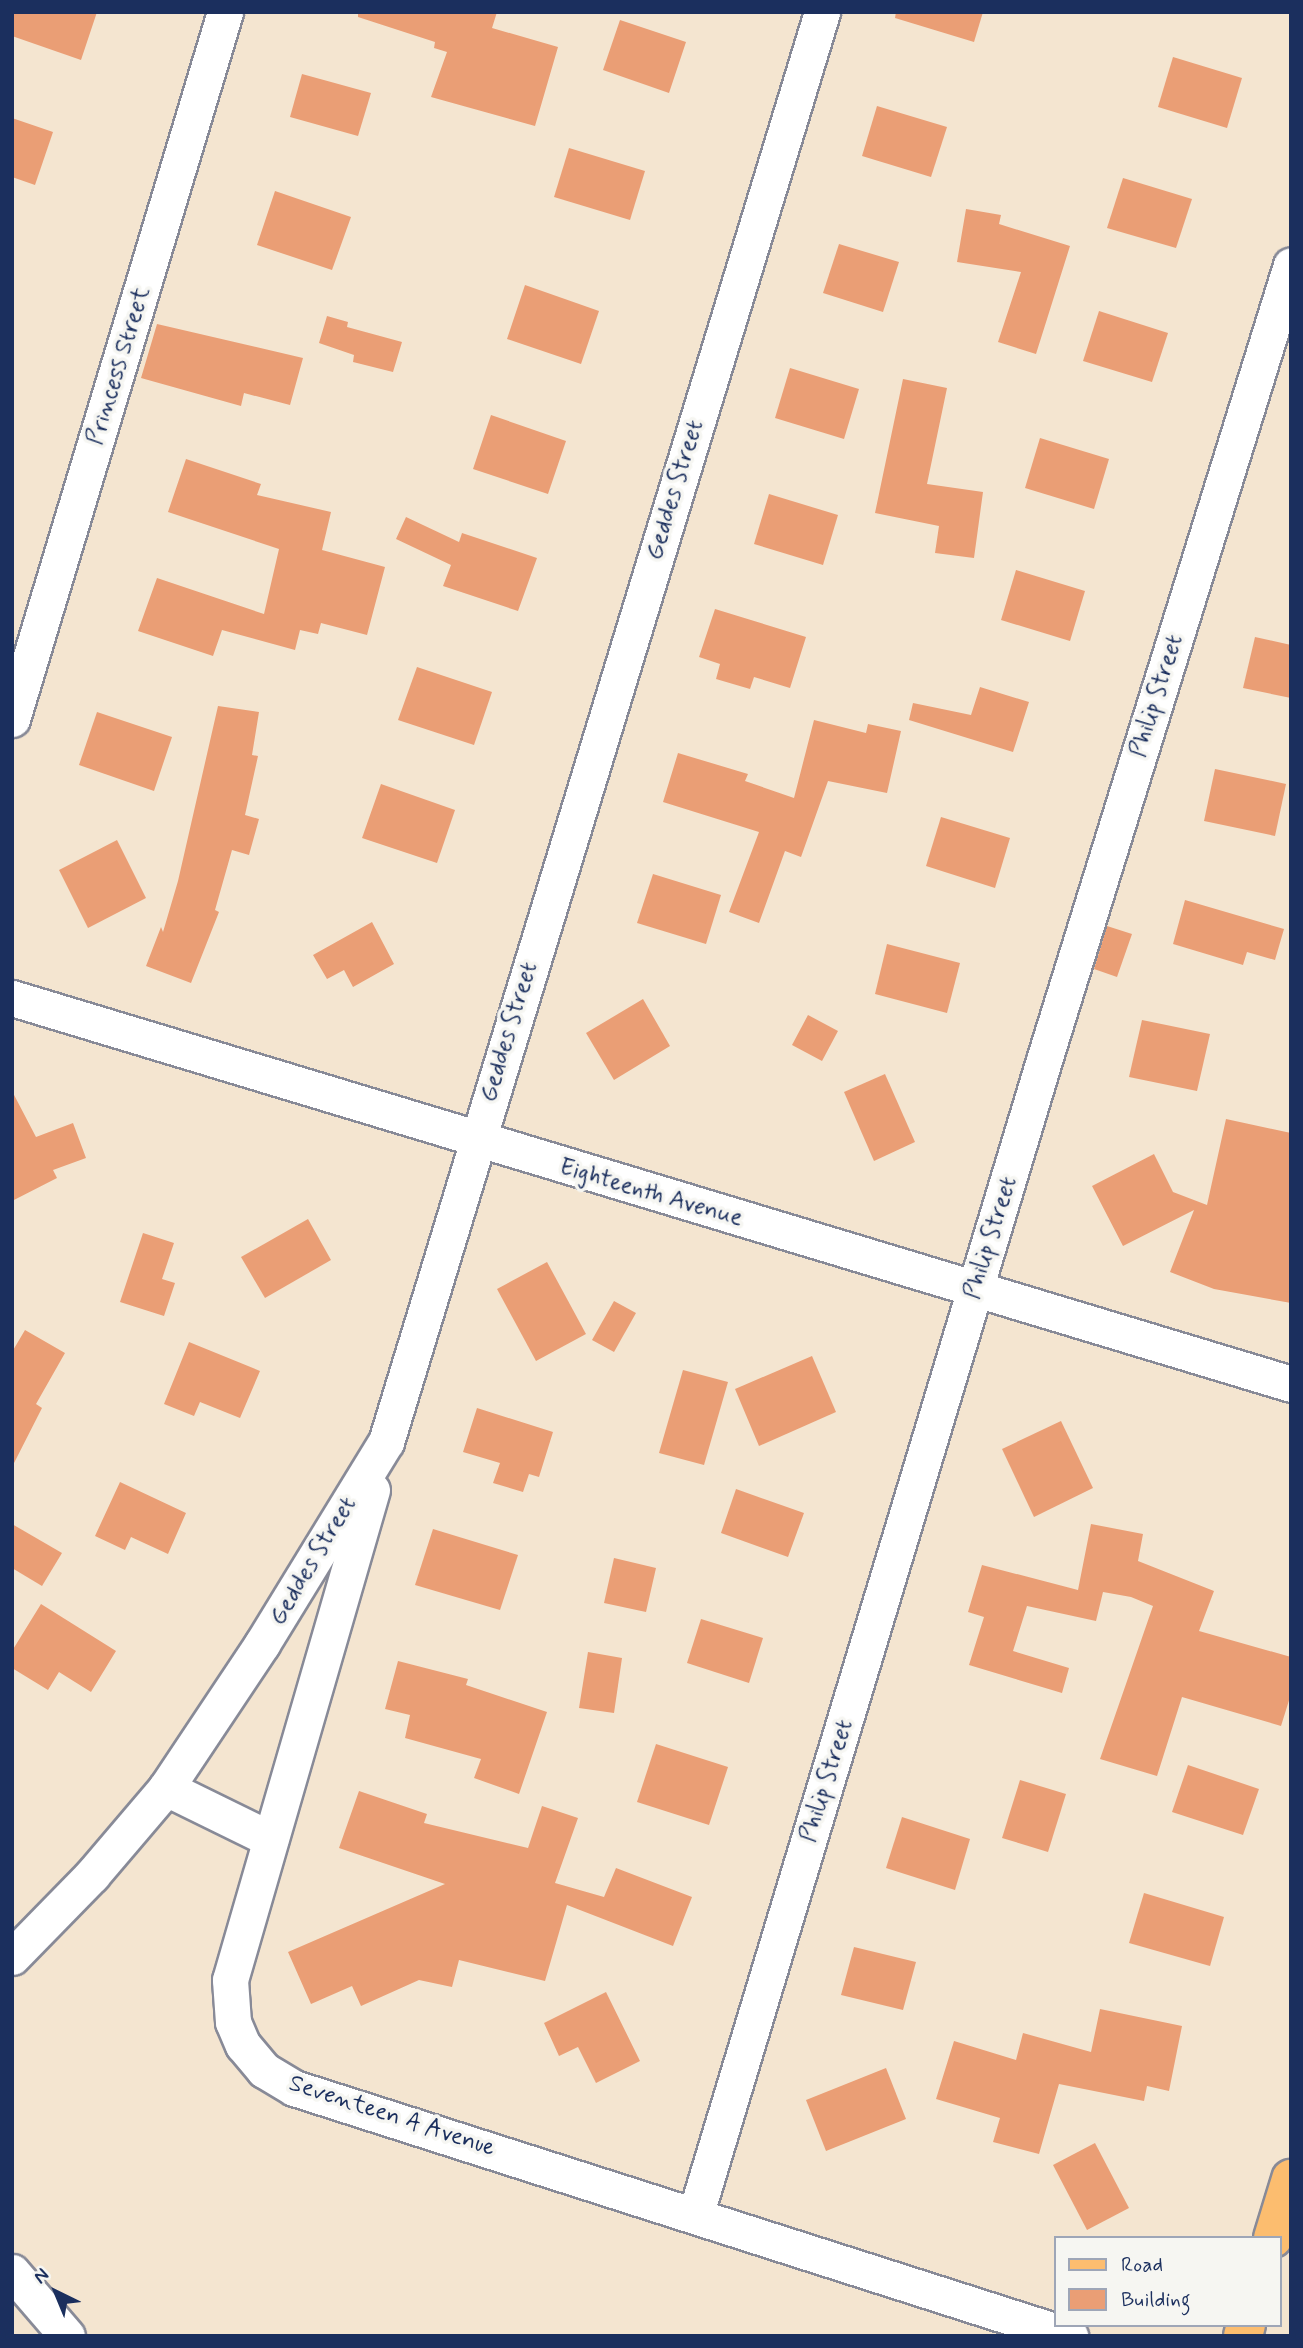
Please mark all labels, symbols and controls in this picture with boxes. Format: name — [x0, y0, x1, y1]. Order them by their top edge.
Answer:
street label: Princess Street — [81, 283, 157, 449]
street label: Geddes Street — [639, 415, 711, 565]
street label: Philip Street — [1124, 629, 1190, 763]
street label: Geddes Street — [473, 957, 545, 1107]
street label: Eighteenth Avenue — [556, 1153, 746, 1233]
street label: Philip Street — [958, 1171, 1024, 1305]
street label: Geddes Street — [262, 1490, 364, 1632]
street label: Philip Street — [794, 1714, 860, 1848]
street label: Seventeen A Avenue — [283, 2068, 501, 2164]
legend — [1054, 2236, 1282, 2327]
text: Road — [1121, 2251, 1163, 2279]
north arrow — [21, 2257, 91, 2327]
text: N — [28, 2263, 54, 2290]
text: Building — [1121, 2286, 1191, 2314]

